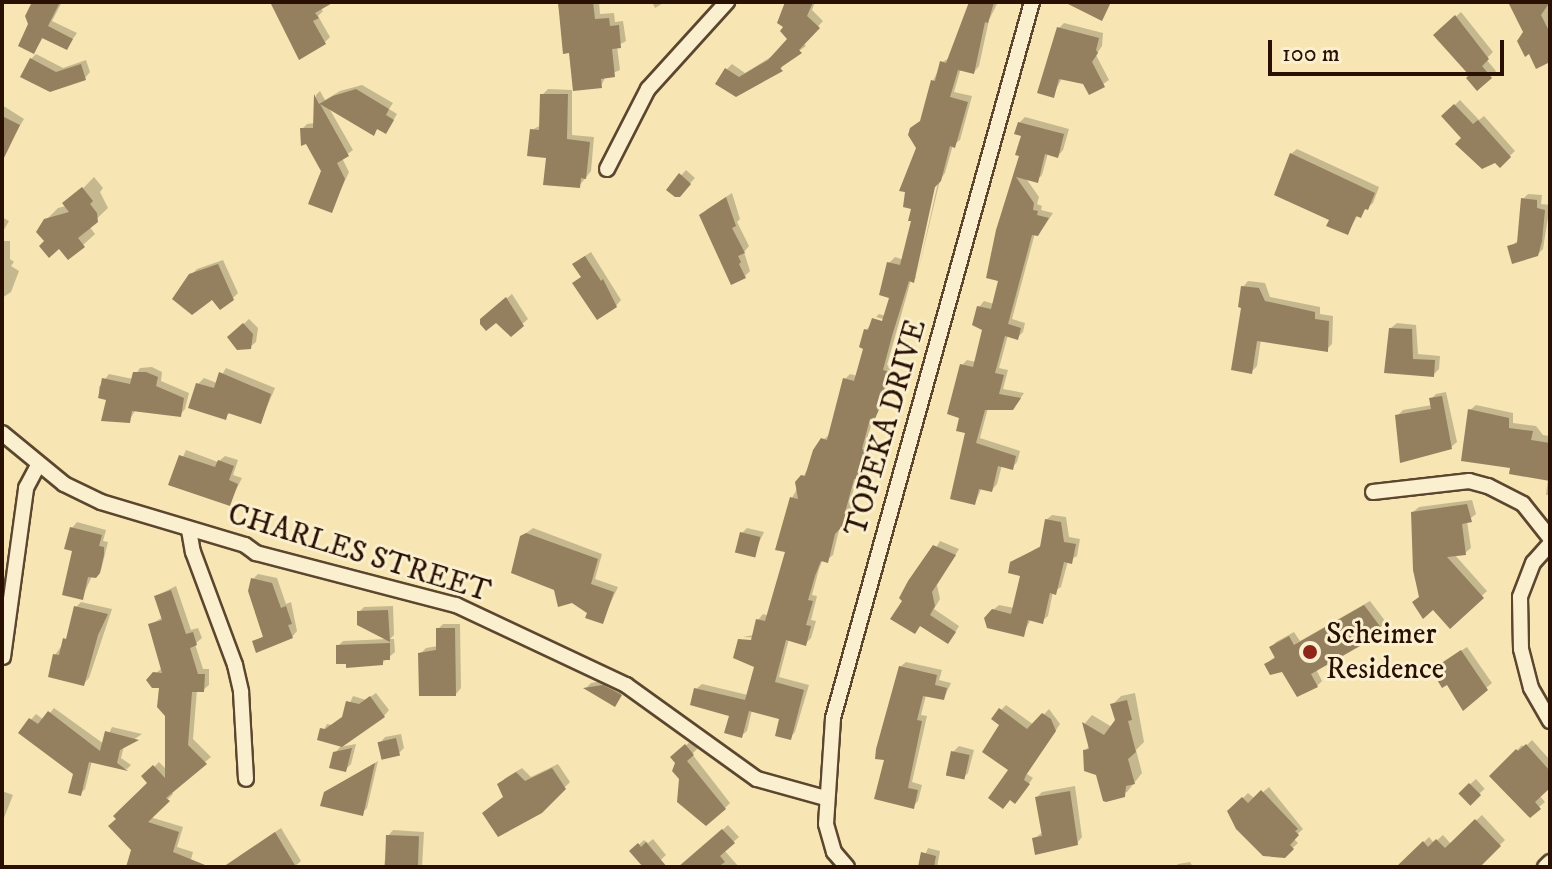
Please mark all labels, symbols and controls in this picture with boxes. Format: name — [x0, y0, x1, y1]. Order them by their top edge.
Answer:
scale bar — [1272, 24, 1508, 74]
text: 100 m — [1282, 39, 1340, 69]
street label: TOPEKA DRIVE — [839, 316, 935, 540]
street label: CHARLES STREET — [223, 497, 495, 611]
place label: Scheimer Residence — [1326, 617, 1444, 688]
marker: Scheimer Residence — [1301, 643, 1319, 661]

